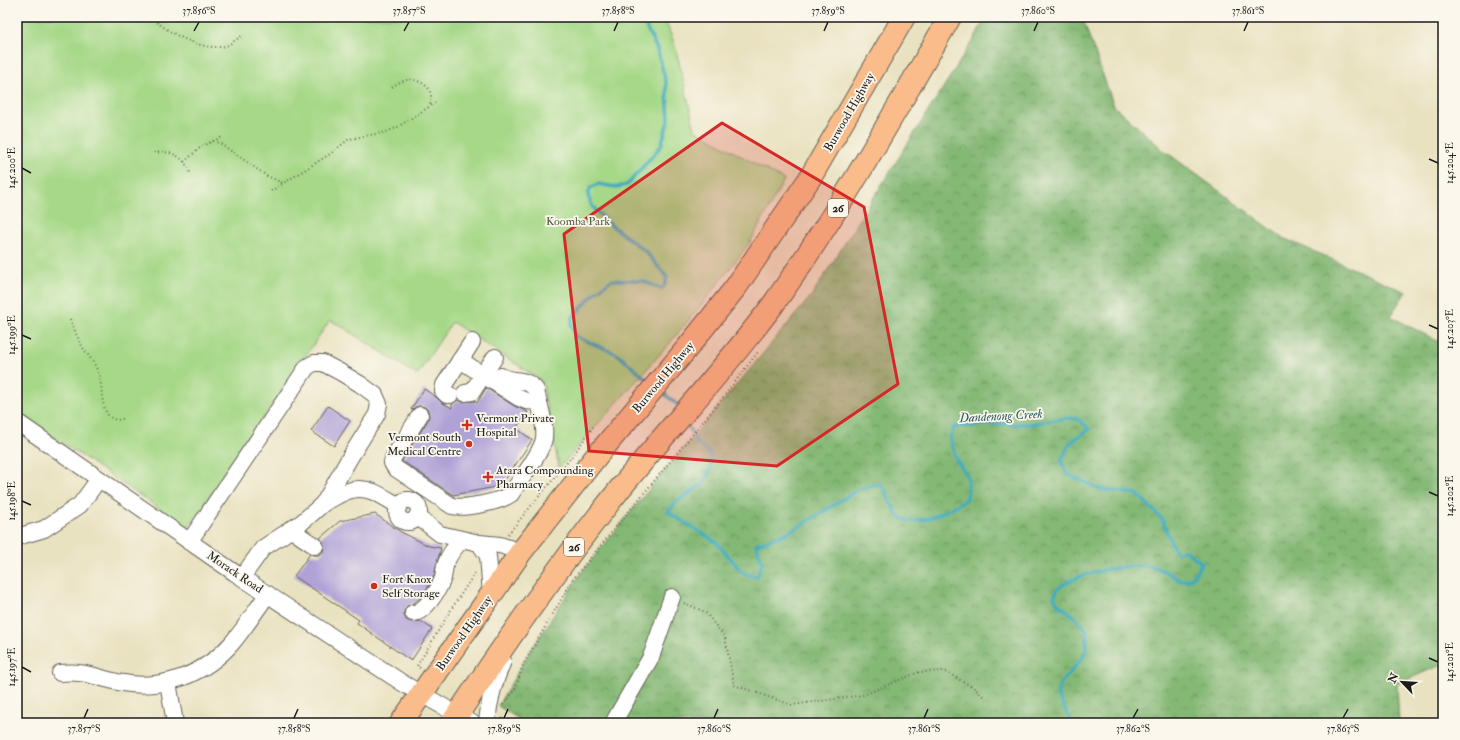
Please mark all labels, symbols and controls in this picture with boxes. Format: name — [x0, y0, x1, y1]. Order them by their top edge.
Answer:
text: 37.856°S — [182, 5, 216, 17]
text: 37.857°S — [393, 5, 425, 17]
text: 37.858°S — [601, 5, 635, 17]
text: 37.859°S — [811, 5, 845, 17]
text: 37.860°S — [1021, 5, 1055, 17]
text: 37.861°S — [1232, 5, 1264, 17]
street label: Burwood Highway — [821, 70, 878, 154]
text: 145.204°E — [1444, 142, 1456, 184]
text: 145.200°E — [6, 147, 18, 189]
road number: 26 — [828, 199, 848, 217]
park label: Koomba Park — [546, 214, 610, 229]
text: 145.203°E — [1444, 309, 1456, 349]
text: 145.199°E — [6, 315, 18, 355]
street label: Burwood Highway — [629, 338, 698, 416]
water label: Dandenong Creek — [958, 406, 1043, 426]
place label: Vermont Private Hospital — [476, 411, 554, 440]
marker: Vermont Private Hospital — [461, 419, 473, 431]
place label: Vermont South Medical Centre — [387, 430, 462, 459]
marker: Vermont South Medical Centre — [464, 439, 474, 449]
place label: Atara Compounding Pharmacy — [495, 463, 595, 492]
marker: Atara Compounding Pharmacy — [483, 472, 493, 482]
text: 145.202°E — [1444, 475, 1456, 517]
text: 145.198°E — [6, 481, 18, 521]
road number: 26 — [564, 538, 584, 556]
street label: Morack Road — [204, 548, 266, 597]
place label: Fort Knox Self Storage — [382, 572, 440, 601]
marker: Fort Knox Self Storage — [369, 581, 379, 591]
street label: Burwood Highway — [433, 592, 496, 674]
text: 145.201°E — [1444, 642, 1456, 682]
text: 145.197°E — [6, 647, 18, 687]
north arrow — [1382, 662, 1422, 702]
text: N — [1385, 670, 1402, 686]
text: 37.857°S — [68, 723, 100, 735]
text: 37.858°S — [277, 723, 311, 735]
text: 37.859°S — [487, 723, 521, 735]
text: 37.860°S — [697, 723, 731, 735]
text: 37.861°S — [908, 723, 940, 735]
text: 37.862°S — [1116, 723, 1150, 735]
text: 37.863°S — [1327, 723, 1359, 735]

